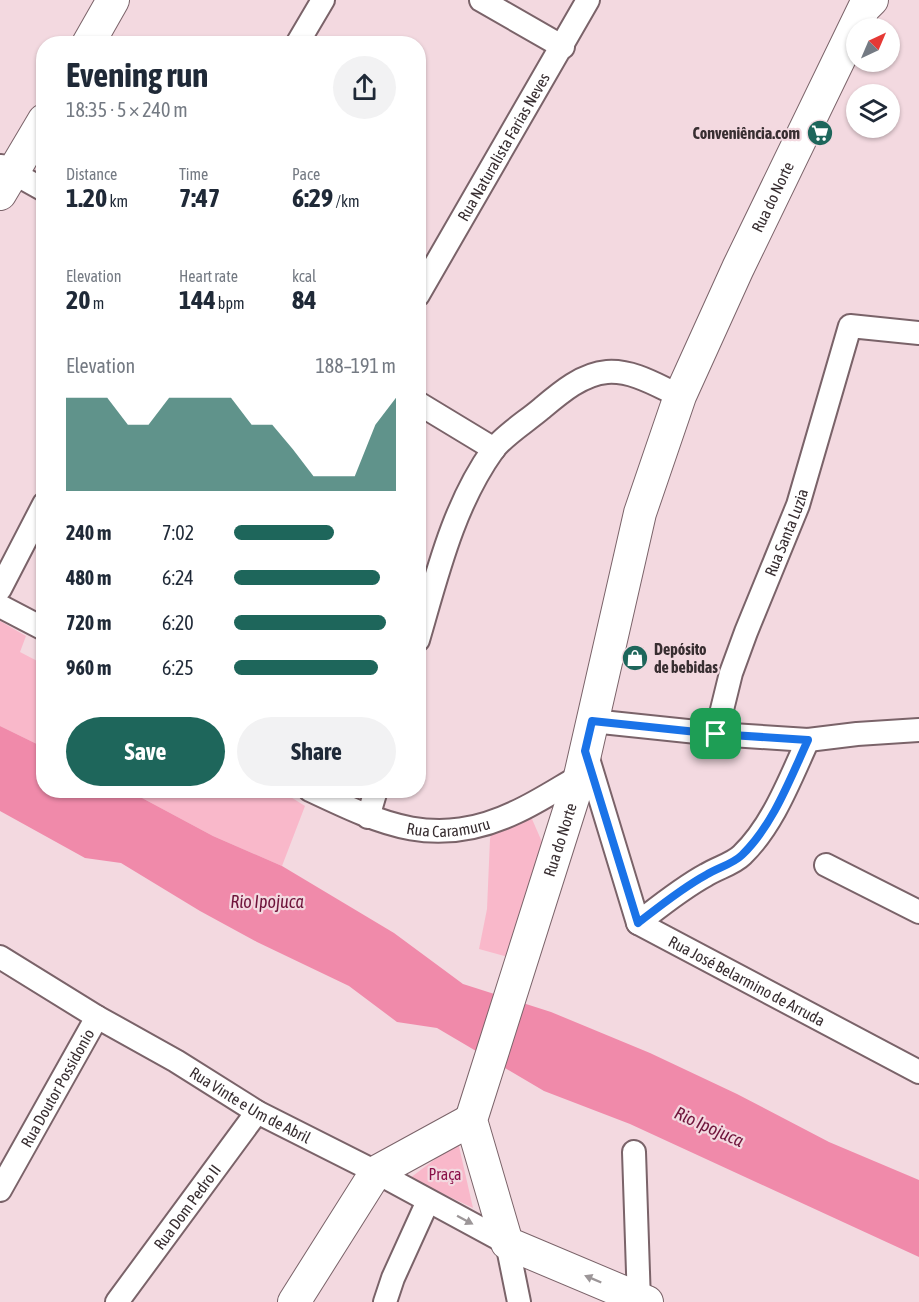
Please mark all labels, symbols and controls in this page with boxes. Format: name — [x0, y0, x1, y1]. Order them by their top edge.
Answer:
north arrow — [846, 18, 900, 72]
map controls — [846, 18, 900, 138]
text: Evening run — [66, 56, 208, 94]
button: share — [333, 56, 396, 119]
street label: Rua Naturalista Farias Neves — [454, 69, 553, 224]
button: layers — [846, 84, 900, 138]
text: 18:35 · 5 × 240 m — [66, 98, 188, 121]
supermarket icon: Conveniência.com — [805, 118, 835, 148]
place label: Conveniência.com — [693, 124, 800, 142]
street label: Rua do Norte — [748, 159, 797, 235]
text: Distance — [66, 165, 117, 183]
text: Time — [179, 165, 208, 183]
text: Pace — [292, 165, 320, 183]
text: 1.20 — [66, 183, 107, 213]
text: 7:47 — [179, 183, 220, 213]
text: 6:29 — [292, 183, 333, 213]
text: km — [107, 192, 128, 210]
text: /km — [333, 192, 359, 210]
text: Elevation — [66, 267, 121, 285]
text: Heart rate — [179, 267, 238, 285]
text: kcal — [292, 267, 316, 285]
text: 20 — [66, 285, 90, 315]
text: 144 — [179, 285, 216, 315]
text: 84 — [292, 285, 316, 315]
text: m — [90, 294, 104, 312]
text: bpm — [216, 294, 245, 312]
text: Elevation — [66, 354, 135, 377]
text: 188–191 m — [315, 354, 396, 377]
street label: Rua Santa Luzia — [761, 487, 811, 579]
text: 240 m — [66, 521, 111, 544]
text: 7:02 — [162, 521, 194, 544]
text: 480 m — [66, 566, 111, 589]
text: 6:24 — [162, 566, 194, 589]
text: 720 m — [66, 611, 111, 634]
text: 6:20 — [162, 611, 194, 634]
place label: Depósito de bebidas — [654, 640, 718, 676]
shop icon: Depósito de bebidas — [620, 643, 650, 673]
text: 960 m — [66, 656, 111, 679]
text: 6:25 — [162, 656, 194, 679]
pin — [690, 708, 741, 759]
button: Save — [66, 717, 225, 786]
button: Share — [237, 717, 396, 786]
icon: arrive — [699, 717, 732, 750]
street label: Rua do Norte — [540, 801, 580, 879]
street label: Rua Caramuru — [405, 814, 492, 840]
water label: Rio Ipojuca — [230, 891, 304, 912]
street label: Rua José Belarmino de Arruda — [666, 932, 828, 1030]
street label: Rua Doutor Possidonio — [17, 1026, 98, 1150]
street label: Rua Vinte e Um de Abril — [187, 1063, 314, 1147]
water label: Rio Ipojuca — [671, 1102, 748, 1151]
street label: Rua Dom Pedro II — [150, 1161, 224, 1253]
park label: Praça — [428, 1165, 462, 1184]
one-way arrow — [456, 1215, 473, 1225]
one-way arrow — [584, 1274, 602, 1283]

